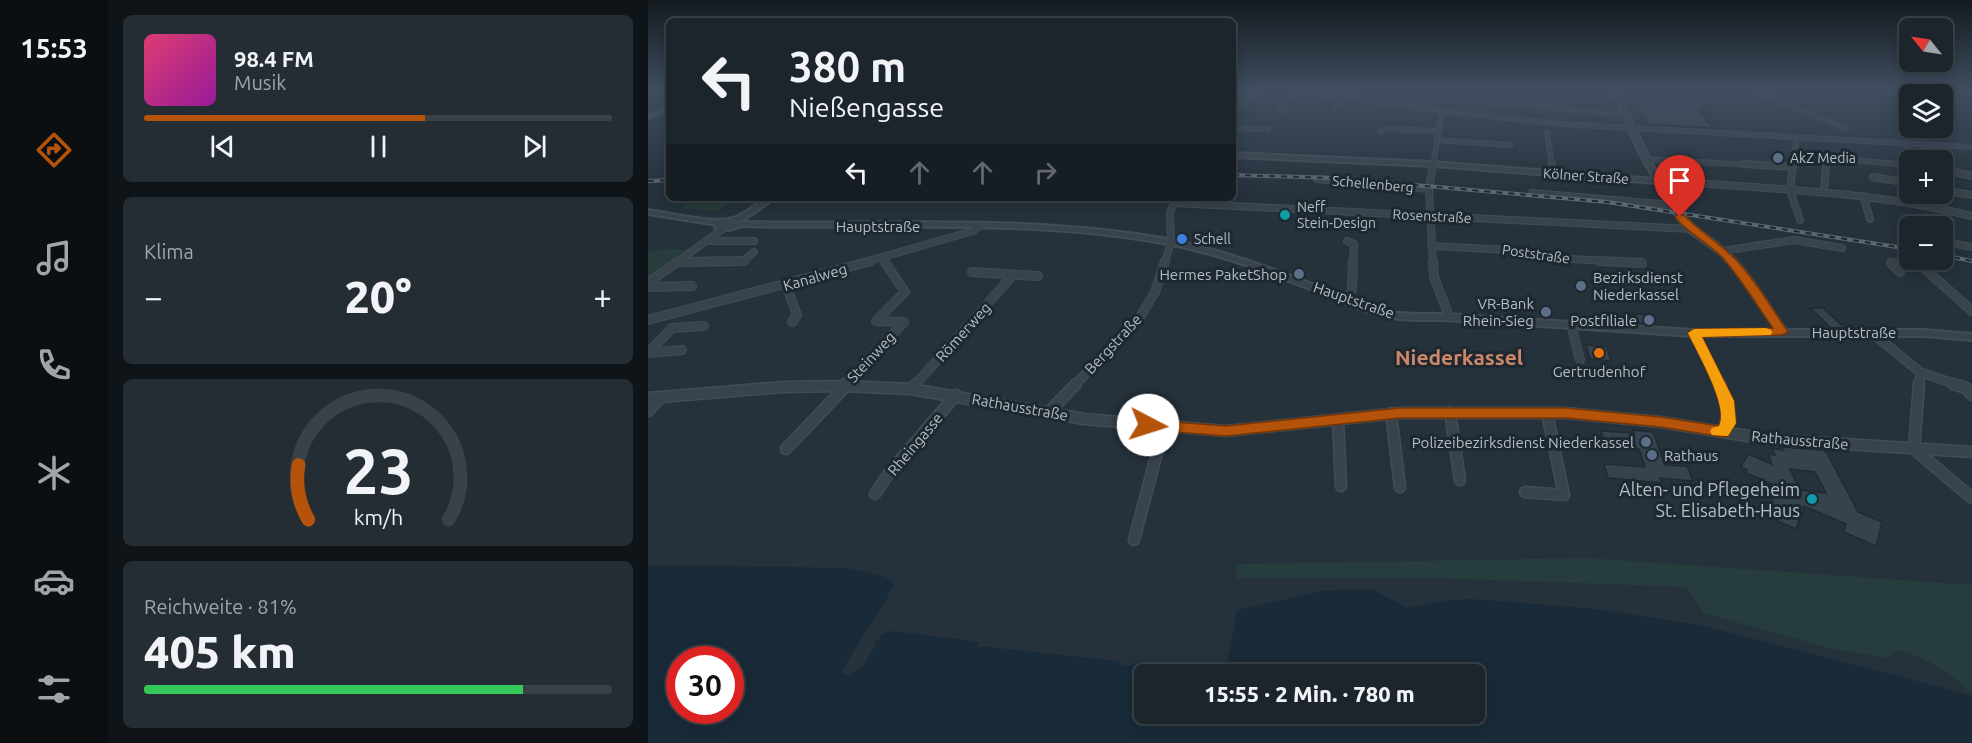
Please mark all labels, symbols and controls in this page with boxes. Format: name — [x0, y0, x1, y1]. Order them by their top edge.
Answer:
north arrow — [1899, 18, 1953, 72]
map controls — [1899, 18, 1953, 270]
text: 15:53 — [20, 33, 88, 63]
icon: left — [690, 42, 768, 120]
text: 380 m — [789, 43, 906, 90]
text: 98.4 FM — [234, 46, 314, 71]
text: Musik — [234, 71, 286, 94]
button: layers — [1899, 84, 1953, 138]
text: Nießengasse — [789, 92, 944, 122]
icon: directions — [33, 129, 75, 171]
icon: previous — [206, 130, 239, 163]
icon: pause — [362, 130, 395, 163]
icon: next — [518, 130, 551, 163]
place label: AkZ Media — [1790, 150, 1856, 166]
button: + — [1899, 150, 1953, 204]
marker: AkZ Media — [1771, 151, 1785, 165]
pin — [1654, 155, 1705, 217]
icon: left — [840, 156, 873, 189]
icon: ahead — [903, 156, 936, 189]
icon: ahead — [966, 156, 999, 189]
icon: right — [1029, 156, 1062, 189]
icon: arrive — [1663, 164, 1696, 197]
street label: Kölner Straße — [1543, 165, 1629, 187]
street label: Schellenberg — [1332, 172, 1414, 196]
place label: Neff Stein-Design — [1297, 199, 1376, 231]
street label: Rosenstraße — [1392, 206, 1472, 226]
marker: Neff Stein-Design — [1278, 208, 1292, 222]
button: − — [1899, 216, 1953, 270]
street label: Hauptstraße — [836, 218, 920, 235]
place label: Schell — [1194, 231, 1231, 247]
marker: Schell — [1175, 232, 1189, 246]
icon: music — [33, 237, 75, 279]
text: Klima — [144, 240, 194, 263]
street label: Poststraße — [1501, 241, 1571, 267]
street label: Kanalweg — [781, 260, 849, 294]
place label: Hermes PaketShop — [1159, 266, 1287, 283]
marker: Hermes PaketShop — [1292, 267, 1306, 281]
place label: Bezirksdienst Niederkassel — [1593, 269, 1683, 303]
text: 20° — [344, 271, 412, 322]
text: − — [144, 278, 163, 315]
text: + — [593, 278, 612, 315]
street label: Hauptstraße — [1311, 278, 1397, 322]
marker: Bezirksdienst Niederkassel — [1574, 279, 1588, 293]
place label: VR-Bank Rhein-Sieg — [1463, 295, 1534, 329]
street label: Römerweg — [932, 299, 994, 365]
marker: VR-Bank Rhein-Sieg — [1539, 305, 1553, 319]
street label: Bergstraße — [1081, 311, 1145, 377]
place label: Postfiliale — [1570, 312, 1637, 329]
marker: Postfiliale — [1642, 313, 1656, 327]
street label: Hauptstraße — [1812, 324, 1896, 341]
street label: Steinweg — [843, 328, 899, 386]
icon: phone — [33, 344, 75, 386]
district label: Niederkassel — [1395, 345, 1523, 369]
marker: Gertrudenhof — [1592, 346, 1606, 360]
place label: Gertrudenhof — [1553, 363, 1646, 380]
street label: Rathausstraße — [971, 390, 1069, 424]
position arrow — [1116, 393, 1180, 457]
street label: Rheingasse — [884, 409, 946, 479]
street label: Rathausstraße — [1751, 427, 1849, 453]
place label: Polizeibezirksdienst Niederkassel — [1412, 434, 1634, 451]
marker: Polizeibezirksdienst Niederkassel — [1639, 435, 1653, 449]
text: 23 — [343, 436, 413, 506]
place label: Rathaus — [1664, 447, 1718, 464]
marker: Rathaus — [1645, 448, 1659, 462]
icon: climate — [33, 452, 75, 494]
place label: Alten- und Pflegeheim St. Elisabeth-Haus — [1619, 479, 1800, 520]
marker: Alten- und Pflegeheim St. Elisabeth-Haus — [1805, 492, 1819, 506]
text: km/h — [353, 505, 403, 529]
icon: car — [33, 560, 75, 602]
text: Reichweite · 81% — [144, 595, 297, 618]
text: 405 km — [144, 626, 296, 677]
speed limit sign: 30 — [666, 646, 744, 724]
icon: filters — [33, 668, 75, 710]
text: 15:55 · 2 Min. · 780 m — [1204, 681, 1415, 706]

